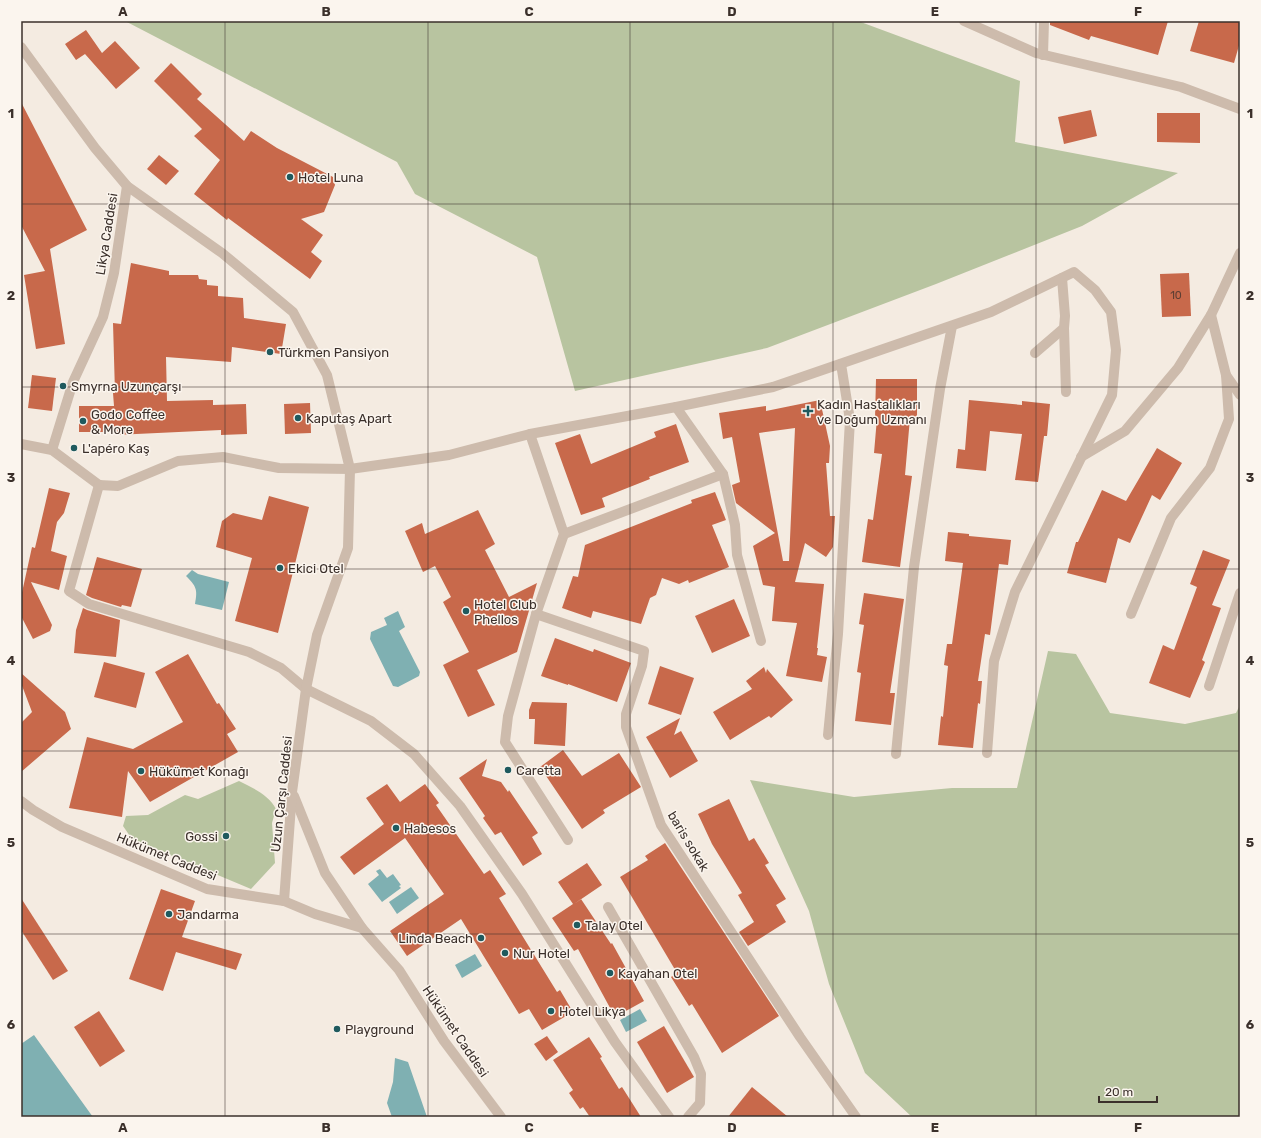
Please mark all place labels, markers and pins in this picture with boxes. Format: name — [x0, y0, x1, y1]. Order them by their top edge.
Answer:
place label: Hotel Luna — [298, 170, 363, 185]
marker: Hotel Luna — [285, 172, 295, 182]
place label: Türkmen Pansiyon — [278, 345, 389, 360]
marker: Türkmen Pansiyon — [265, 347, 275, 357]
place label: Smyrna Uzunçarşı — [71, 379, 181, 394]
marker: Smyrna Uzunçarşı — [58, 381, 68, 391]
place label: Kadın Hastalıkları ve Doğum Uzmanı — [817, 397, 927, 428]
marker: Kadın Hastalıkları ve Doğum Uzmanı — [802, 405, 814, 417]
place label: Godo Coffee & More — [91, 407, 165, 437]
place label: Kaputaş Apart — [306, 411, 392, 426]
marker: Kaputaş Apart — [293, 413, 303, 423]
marker: Godo Coffee & More — [78, 416, 88, 426]
place label: L'apéro Kaş — [82, 441, 150, 456]
marker: L'apéro Kaş — [69, 443, 79, 453]
place label: Ekici Otel — [288, 561, 344, 576]
marker: Ekici Otel — [275, 563, 285, 573]
place label: Hotel Club Phellos — [474, 597, 537, 627]
marker: Hotel Club Phellos — [461, 606, 471, 616]
place label: Caretta — [516, 763, 561, 778]
place label: Hükümet Konağı — [149, 764, 249, 780]
marker: Caretta — [503, 765, 513, 775]
marker: Hükümet Konağı — [136, 766, 146, 776]
place label: Habesos — [404, 821, 457, 836]
marker: Habesos — [391, 823, 401, 833]
place label: Gossi — [185, 829, 218, 844]
marker: Gossi — [221, 831, 231, 841]
place label: Jandarma — [177, 907, 239, 922]
marker: Jandarma — [164, 909, 174, 919]
place label: Talay Otel — [585, 918, 643, 933]
marker: Talay Otel — [572, 920, 582, 930]
place label: Linda Beach — [398, 931, 473, 946]
marker: Linda Beach — [476, 933, 486, 943]
place label: Nur Hotel — [513, 946, 570, 961]
marker: Nur Hotel — [500, 948, 510, 958]
place label: Kayahan Otel — [618, 966, 697, 981]
marker: Kayahan Otel — [605, 968, 615, 978]
place label: Hotel Likya — [559, 1004, 626, 1019]
marker: Hotel Likya — [546, 1006, 556, 1016]
place label: Playground — [345, 1022, 414, 1038]
marker: Playground — [332, 1024, 342, 1034]

